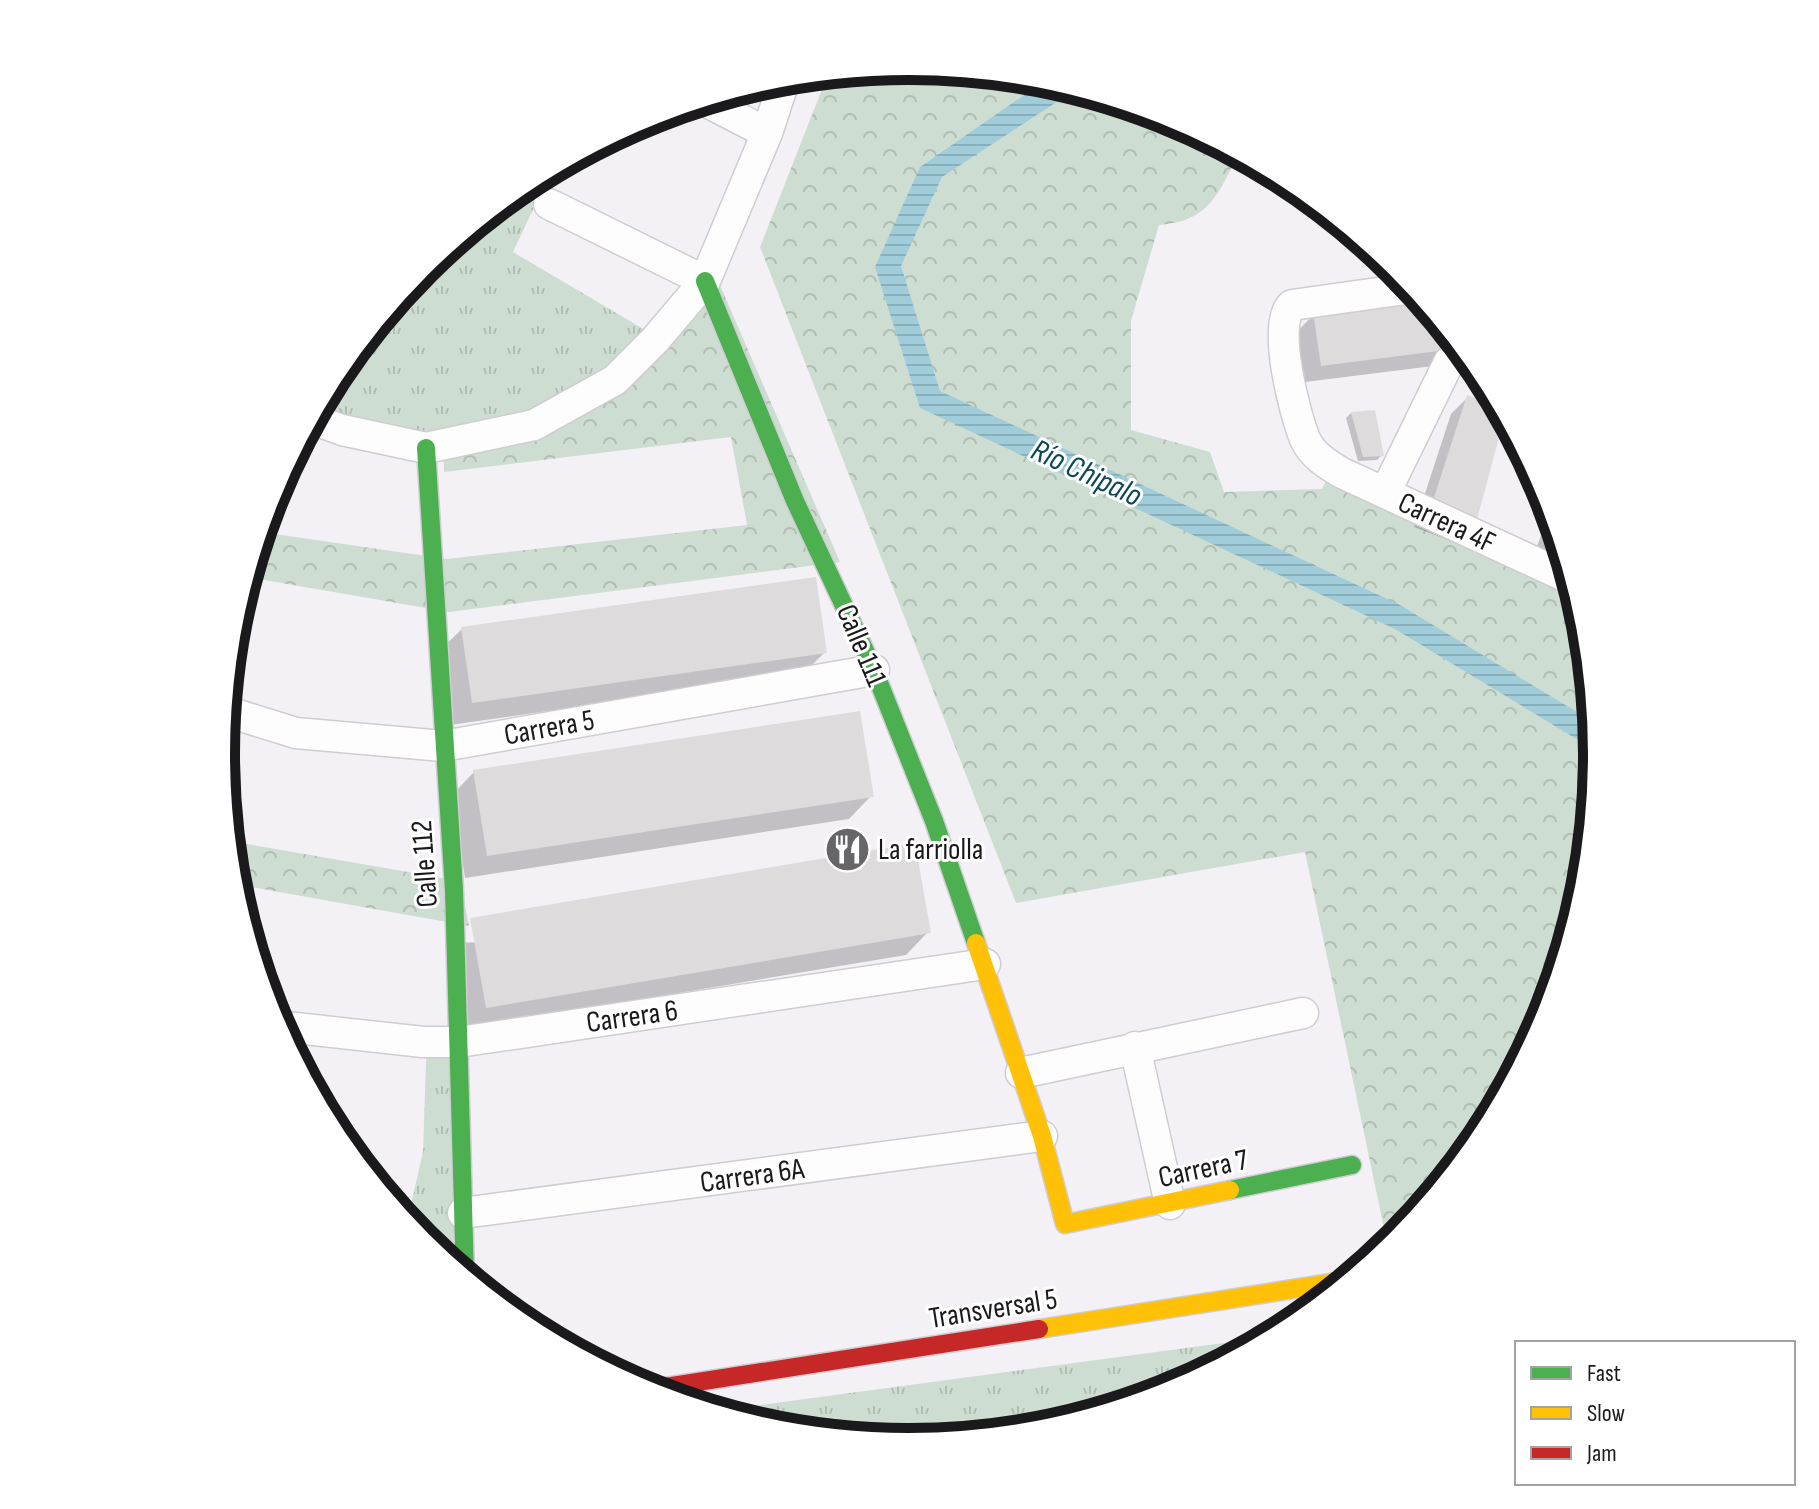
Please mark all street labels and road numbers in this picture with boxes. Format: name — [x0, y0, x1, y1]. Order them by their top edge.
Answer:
street label: Carrera 4F — [1392, 485, 1501, 561]
street label: Calle 111 — [828, 599, 894, 692]
street label: Carrera 5 — [501, 702, 597, 754]
street label: Calle 112 — [404, 819, 446, 909]
street label: Carrera 6 — [584, 993, 680, 1041]
street label: Carrera 7 — [1155, 1142, 1251, 1196]
street label: Carrera 6A — [698, 1151, 807, 1201]
street label: Transversal 5 — [926, 1281, 1060, 1337]

